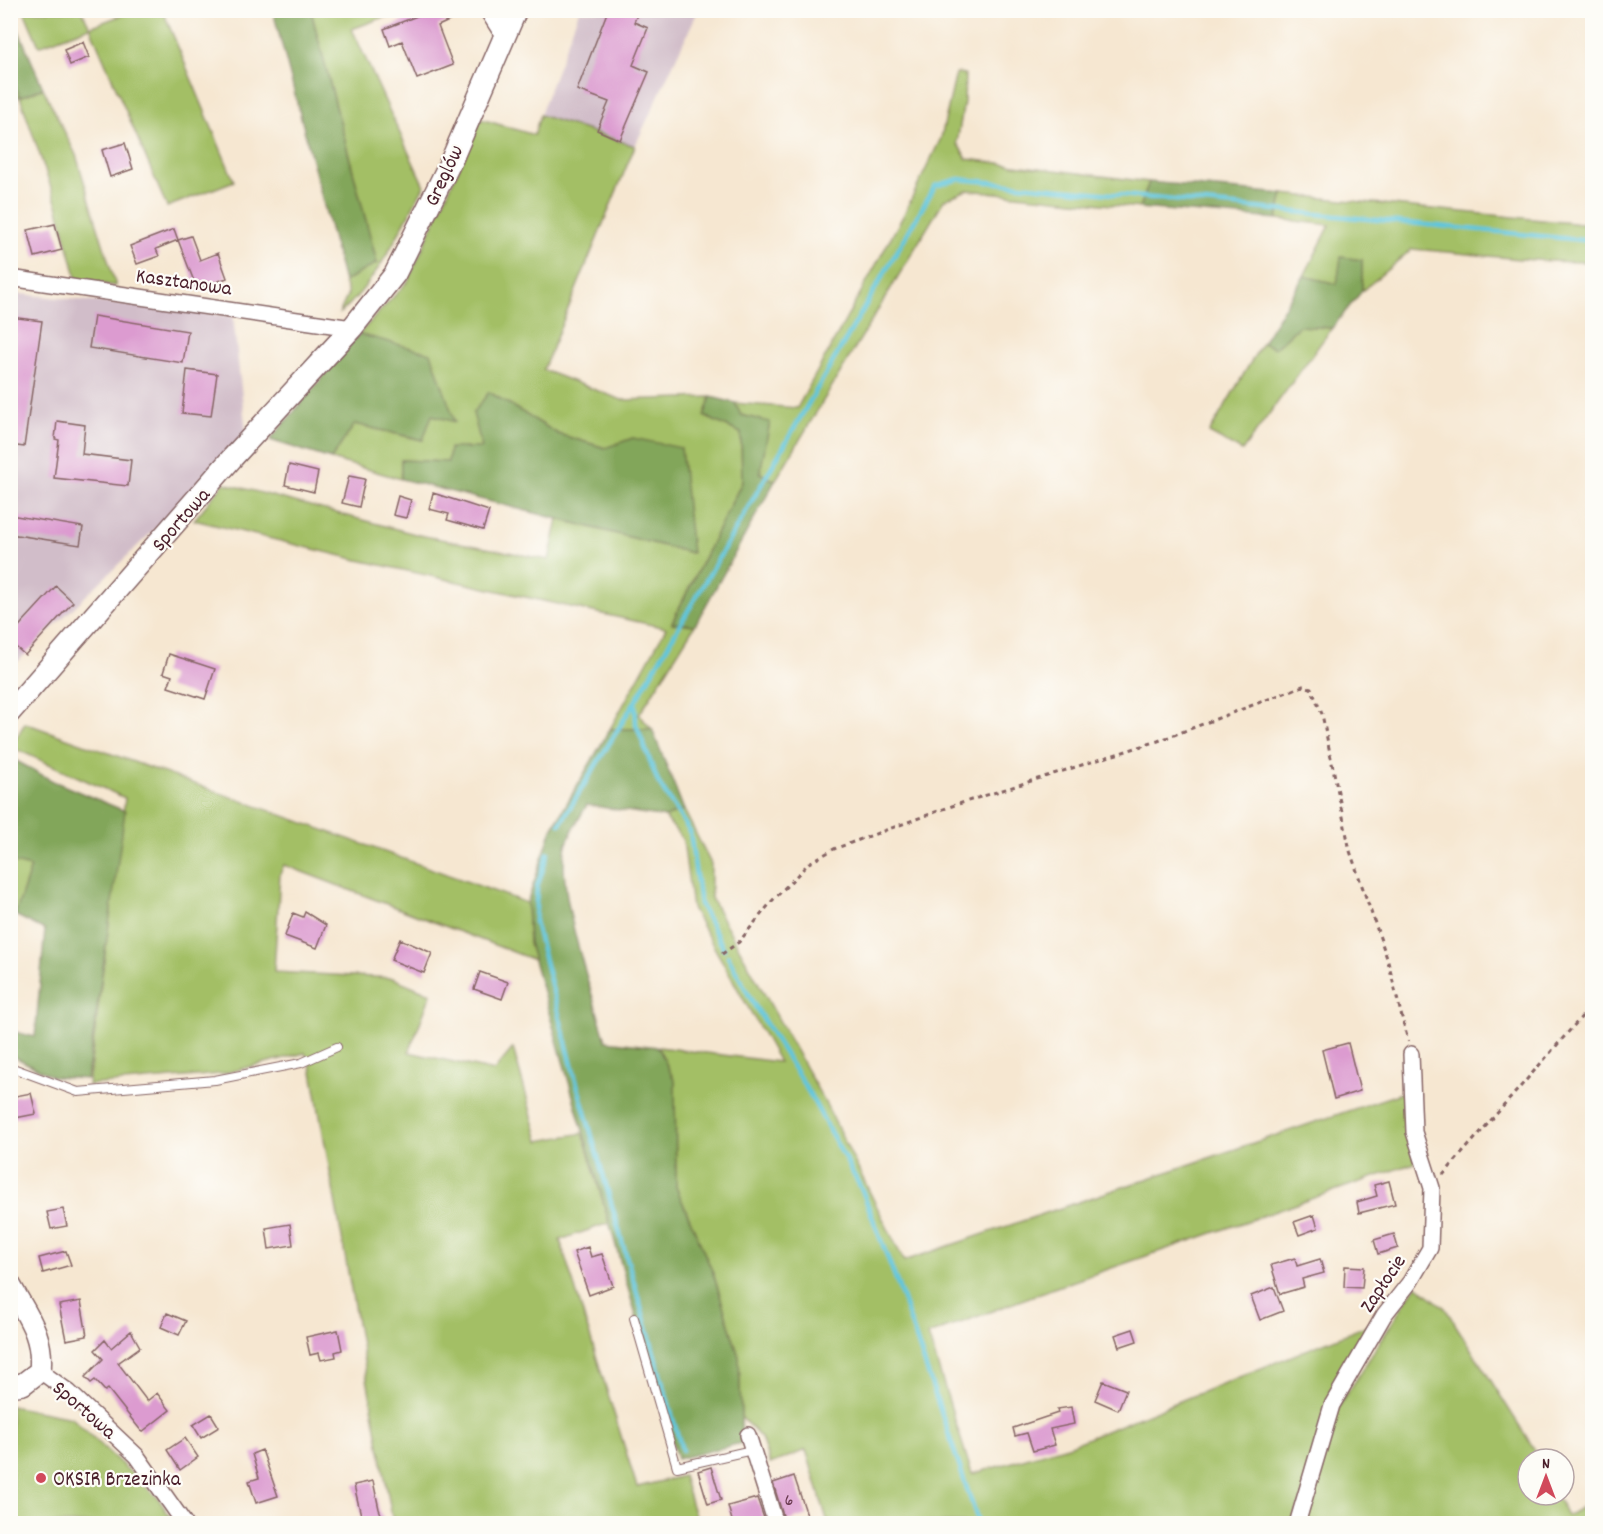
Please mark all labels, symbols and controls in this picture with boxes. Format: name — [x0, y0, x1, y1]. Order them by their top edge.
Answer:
street label: Greglów — [418, 141, 473, 212]
street label: Kasztanowa — [134, 262, 235, 306]
street label: Sportowa — [146, 481, 219, 560]
street label: Zapłocie — [1354, 1249, 1415, 1320]
street label: Sportowa — [44, 1375, 123, 1448]
north arrow — [1516, 1447, 1576, 1507]
text: N — [1542, 1453, 1550, 1476]
place label: OKSIR Brzezinka — [53, 1466, 182, 1496]
marker: OKSIR Brzezinka — [34, 1471, 48, 1485]
house number: 6 — [785, 1489, 793, 1514]

